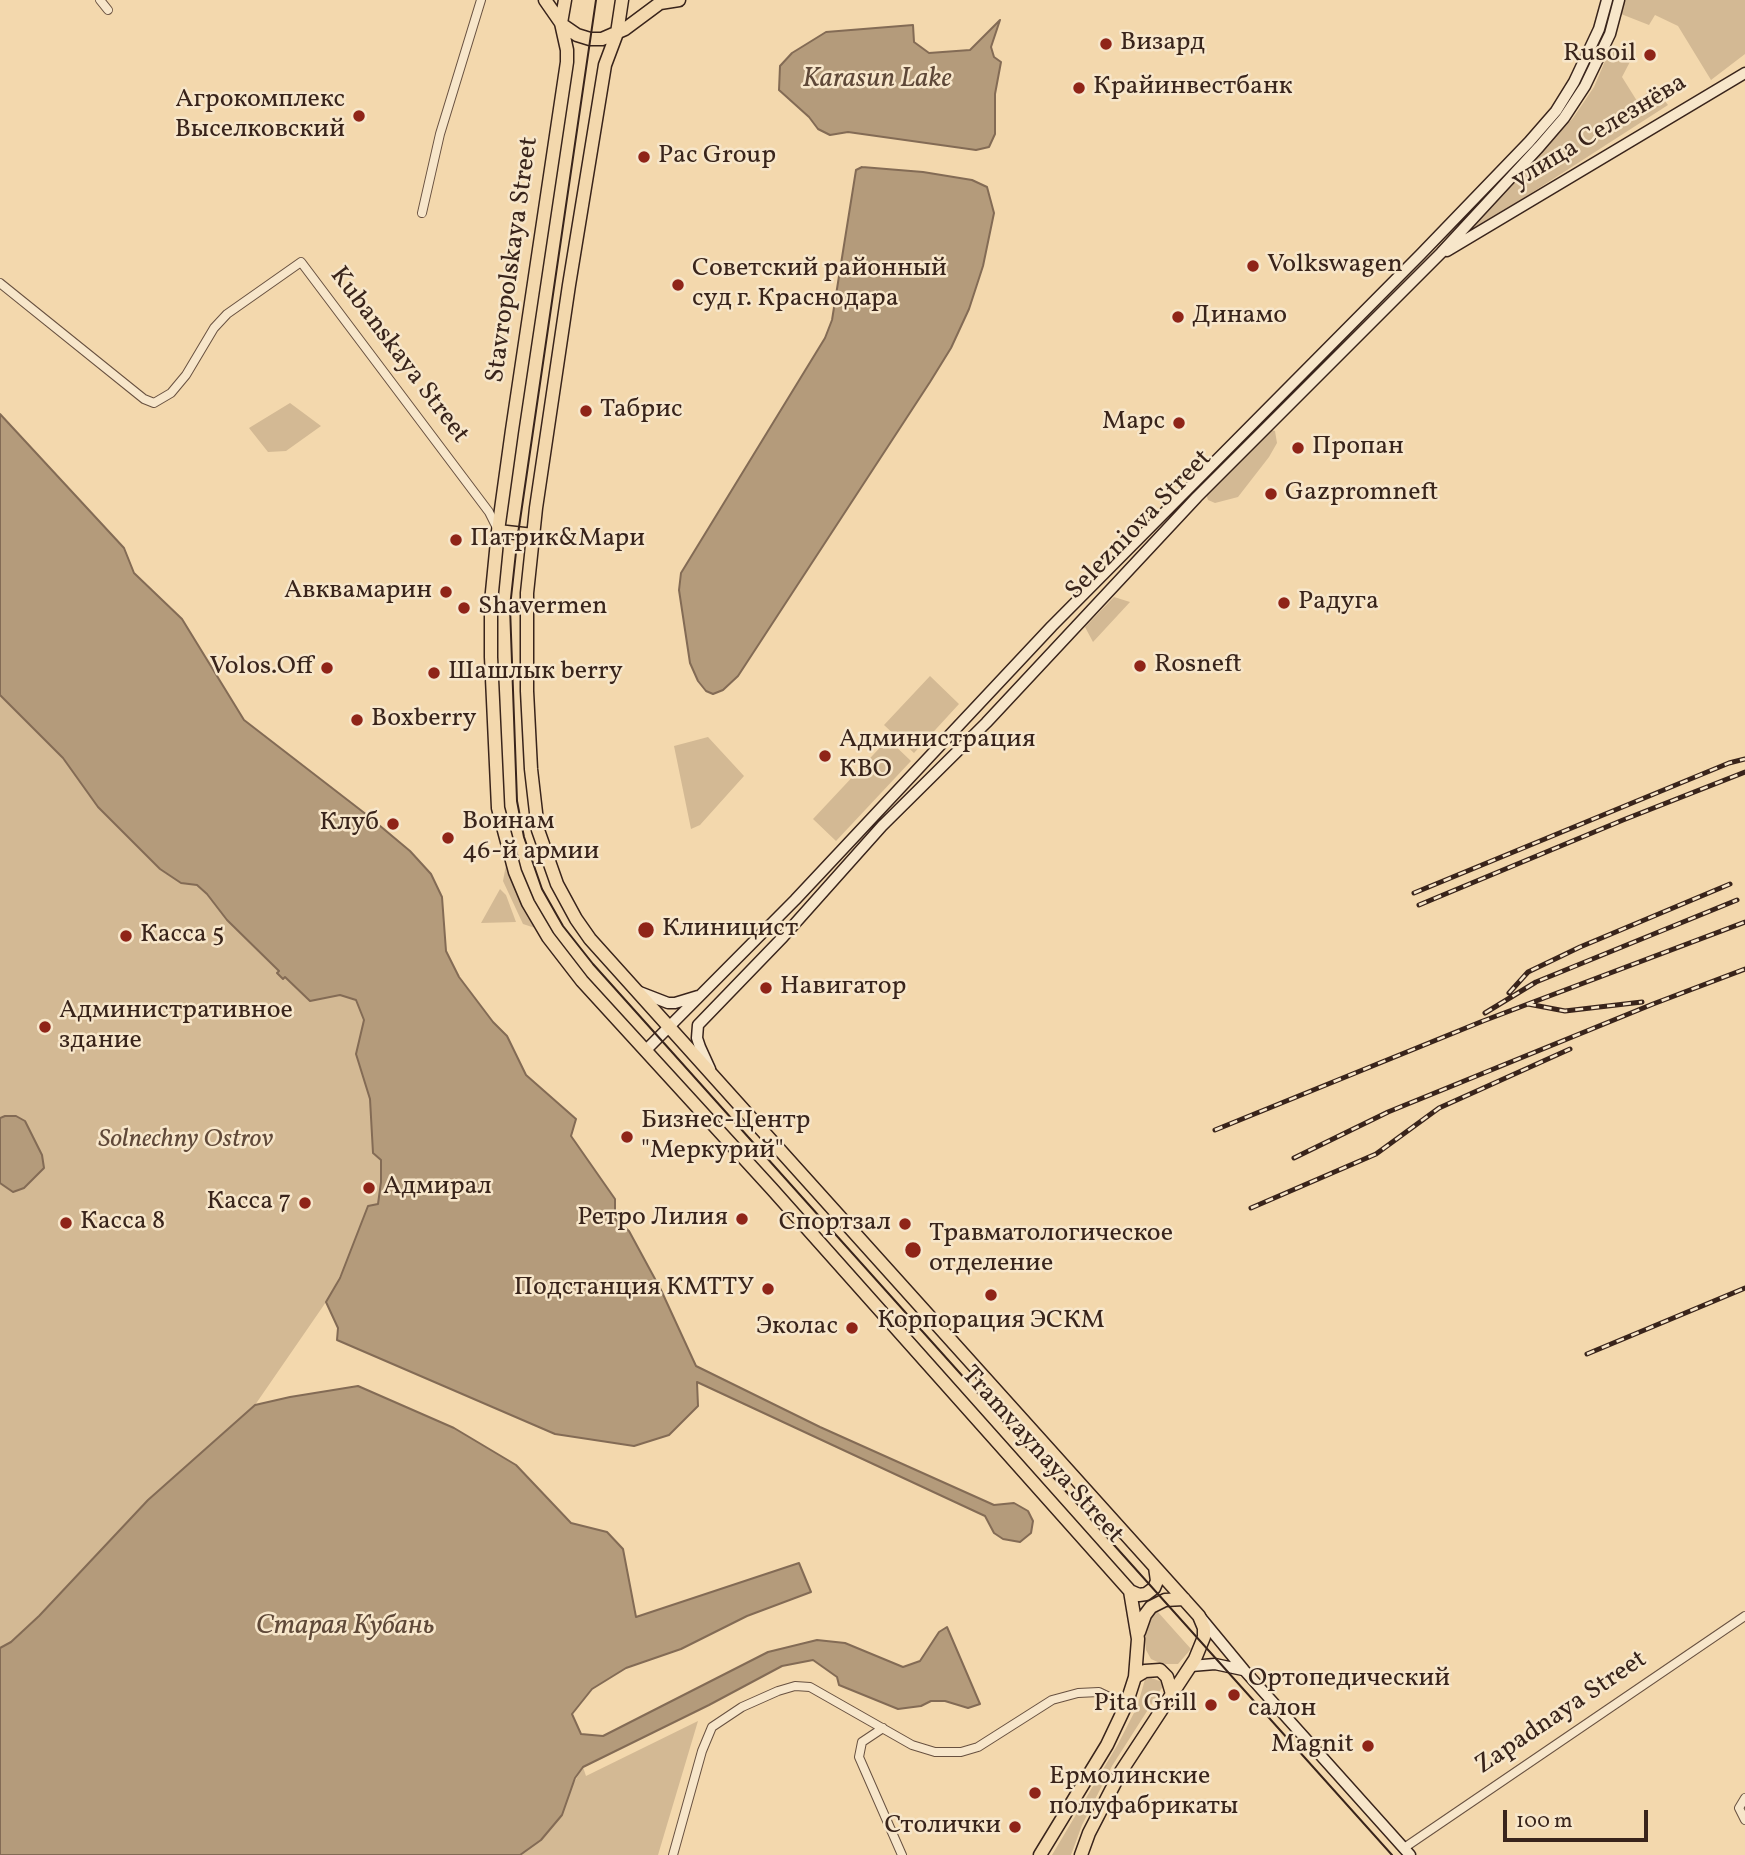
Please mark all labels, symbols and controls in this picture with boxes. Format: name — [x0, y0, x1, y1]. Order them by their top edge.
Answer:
place label: Визард — [1120, 28, 1205, 60]
marker: Визард — [1098, 36, 1114, 52]
place label: Rusoil — [1563, 39, 1636, 71]
marker: Rusoil — [1642, 47, 1658, 63]
water label: Karasun Lake — [802, 64, 952, 98]
street label: улица Селезнёва — [1507, 68, 1693, 198]
place label: Крайинвестбанк — [1093, 72, 1293, 104]
marker: Крайинвестбанк — [1071, 80, 1087, 96]
place label: Агрокомплекс Выселковский — [175, 85, 345, 146]
marker: Агрокомплекс Выселковский — [351, 108, 367, 124]
street label: Stavropolskaya Street — [481, 135, 547, 385]
place label: Pac Group — [658, 141, 776, 173]
marker: Pac Group — [636, 149, 652, 165]
place label: Volkswagen — [1267, 250, 1403, 282]
place label: Советский районный суд г. Краснодара — [692, 254, 947, 316]
marker: Volkswagen — [1245, 258, 1261, 274]
street label: Kubanskaya Street — [322, 262, 474, 450]
marker: Советский районный суд г. Краснодара — [670, 277, 686, 293]
place label: Динамо — [1192, 301, 1287, 333]
marker: Динамо — [1170, 309, 1186, 325]
place label: Табрис — [600, 395, 683, 427]
marker: Табрис — [578, 403, 594, 419]
place label: Марс — [1102, 407, 1165, 439]
marker: Марс — [1171, 415, 1187, 431]
place label: Пропан — [1312, 432, 1404, 464]
marker: Пропан — [1290, 440, 1306, 456]
street label: Selezniova Street — [1060, 444, 1220, 608]
place label: Gazpromneft — [1285, 478, 1438, 510]
marker: Gazpromneft — [1263, 486, 1279, 502]
place label: Патрик&Мари — [470, 524, 645, 556]
marker: Патрик&Мари — [448, 532, 464, 548]
place label: Авквамарин — [284, 576, 432, 608]
marker: Авквамарин — [438, 584, 454, 600]
place label: Радуга — [1298, 587, 1379, 619]
place label: Shavermen — [478, 592, 608, 624]
marker: Радуга — [1276, 595, 1292, 611]
marker: Shavermen — [456, 600, 472, 616]
place label: Rosneft — [1154, 650, 1242, 682]
place label: Volos.Off — [209, 652, 313, 684]
place label: Шашлык berry — [448, 657, 623, 689]
marker: Rosneft — [1132, 658, 1148, 674]
marker: Volos.Off — [319, 660, 335, 676]
marker: Шашлык berry — [426, 665, 442, 681]
place label: Boxberry — [371, 704, 476, 736]
marker: Boxberry — [349, 712, 365, 728]
place label: Администрация КВО — [839, 725, 1035, 786]
marker: Администрация КВО — [817, 748, 833, 764]
place label: Воинам 46-й армии — [462, 807, 599, 868]
place label: Клуб — [320, 808, 379, 840]
marker: Клуб — [385, 816, 401, 832]
marker: Воинам 46-й армии — [440, 830, 456, 846]
place label: Клиницист — [662, 914, 798, 946]
place label: Касса 5 — [140, 920, 224, 952]
marker: Клиницист — [636, 920, 656, 940]
marker: Касса 5 — [118, 928, 134, 944]
place label: Навигатор — [780, 972, 906, 1004]
marker: Навигатор — [758, 980, 774, 996]
place label: Административное здание — [59, 996, 293, 1058]
marker: Административное здание — [37, 1019, 53, 1035]
place label: Бизнес-Центр "Меркурий" — [641, 1106, 810, 1168]
park label: Solnechny Ostrov — [98, 1125, 274, 1157]
marker: Бизнес-Центр "Меркурий" — [619, 1129, 635, 1145]
place label: Адмирал — [383, 1172, 492, 1204]
marker: Адмирал — [361, 1180, 377, 1196]
place label: Касса 7 — [206, 1187, 291, 1219]
marker: Касса 7 — [297, 1195, 313, 1211]
place label: Ретро Лилия — [577, 1203, 728, 1235]
place label: Касса 8 — [80, 1207, 165, 1239]
place label: Спортзал — [779, 1208, 891, 1240]
marker: Ретро Лилия — [734, 1211, 750, 1227]
marker: Касса 8 — [58, 1215, 74, 1231]
marker: Спортзал — [897, 1216, 913, 1232]
place label: Травматологическое отделение — [929, 1219, 1173, 1280]
marker: Травматологическое отделение — [903, 1240, 923, 1260]
place label: Подстанция КМТТУ — [514, 1273, 754, 1305]
marker: Подстанция КМТТУ — [760, 1281, 776, 1297]
marker: Корпорация ЭСКМ — [983, 1287, 999, 1303]
place label: Корпорация ЭСКМ — [877, 1306, 1105, 1338]
place label: Эколас — [756, 1312, 838, 1344]
marker: Эколас — [844, 1320, 860, 1336]
street label: Tramvaynaya Street — [953, 1361, 1129, 1551]
water label: Старая Кубань — [256, 1611, 434, 1645]
street label: Zapadnaya Street — [1470, 1645, 1654, 1783]
place label: Ортопедический салон — [1248, 1664, 1450, 1726]
marker: Ортопедический салон — [1226, 1687, 1242, 1703]
place label: Pita Grill — [1094, 1689, 1197, 1721]
marker: Pita Grill — [1203, 1697, 1219, 1713]
place label: Magnit — [1271, 1730, 1354, 1762]
marker: Magnit — [1360, 1738, 1376, 1754]
place label: Ермолинские полуфабрикаты — [1049, 1762, 1238, 1824]
marker: Ермолинские полуфабрикаты — [1027, 1785, 1043, 1801]
scale bar — [1507, 1796, 1652, 1840]
text: 100 m — [1516, 1807, 1573, 1836]
place label: Столички — [884, 1811, 1001, 1843]
marker: Столички — [1007, 1819, 1023, 1835]

